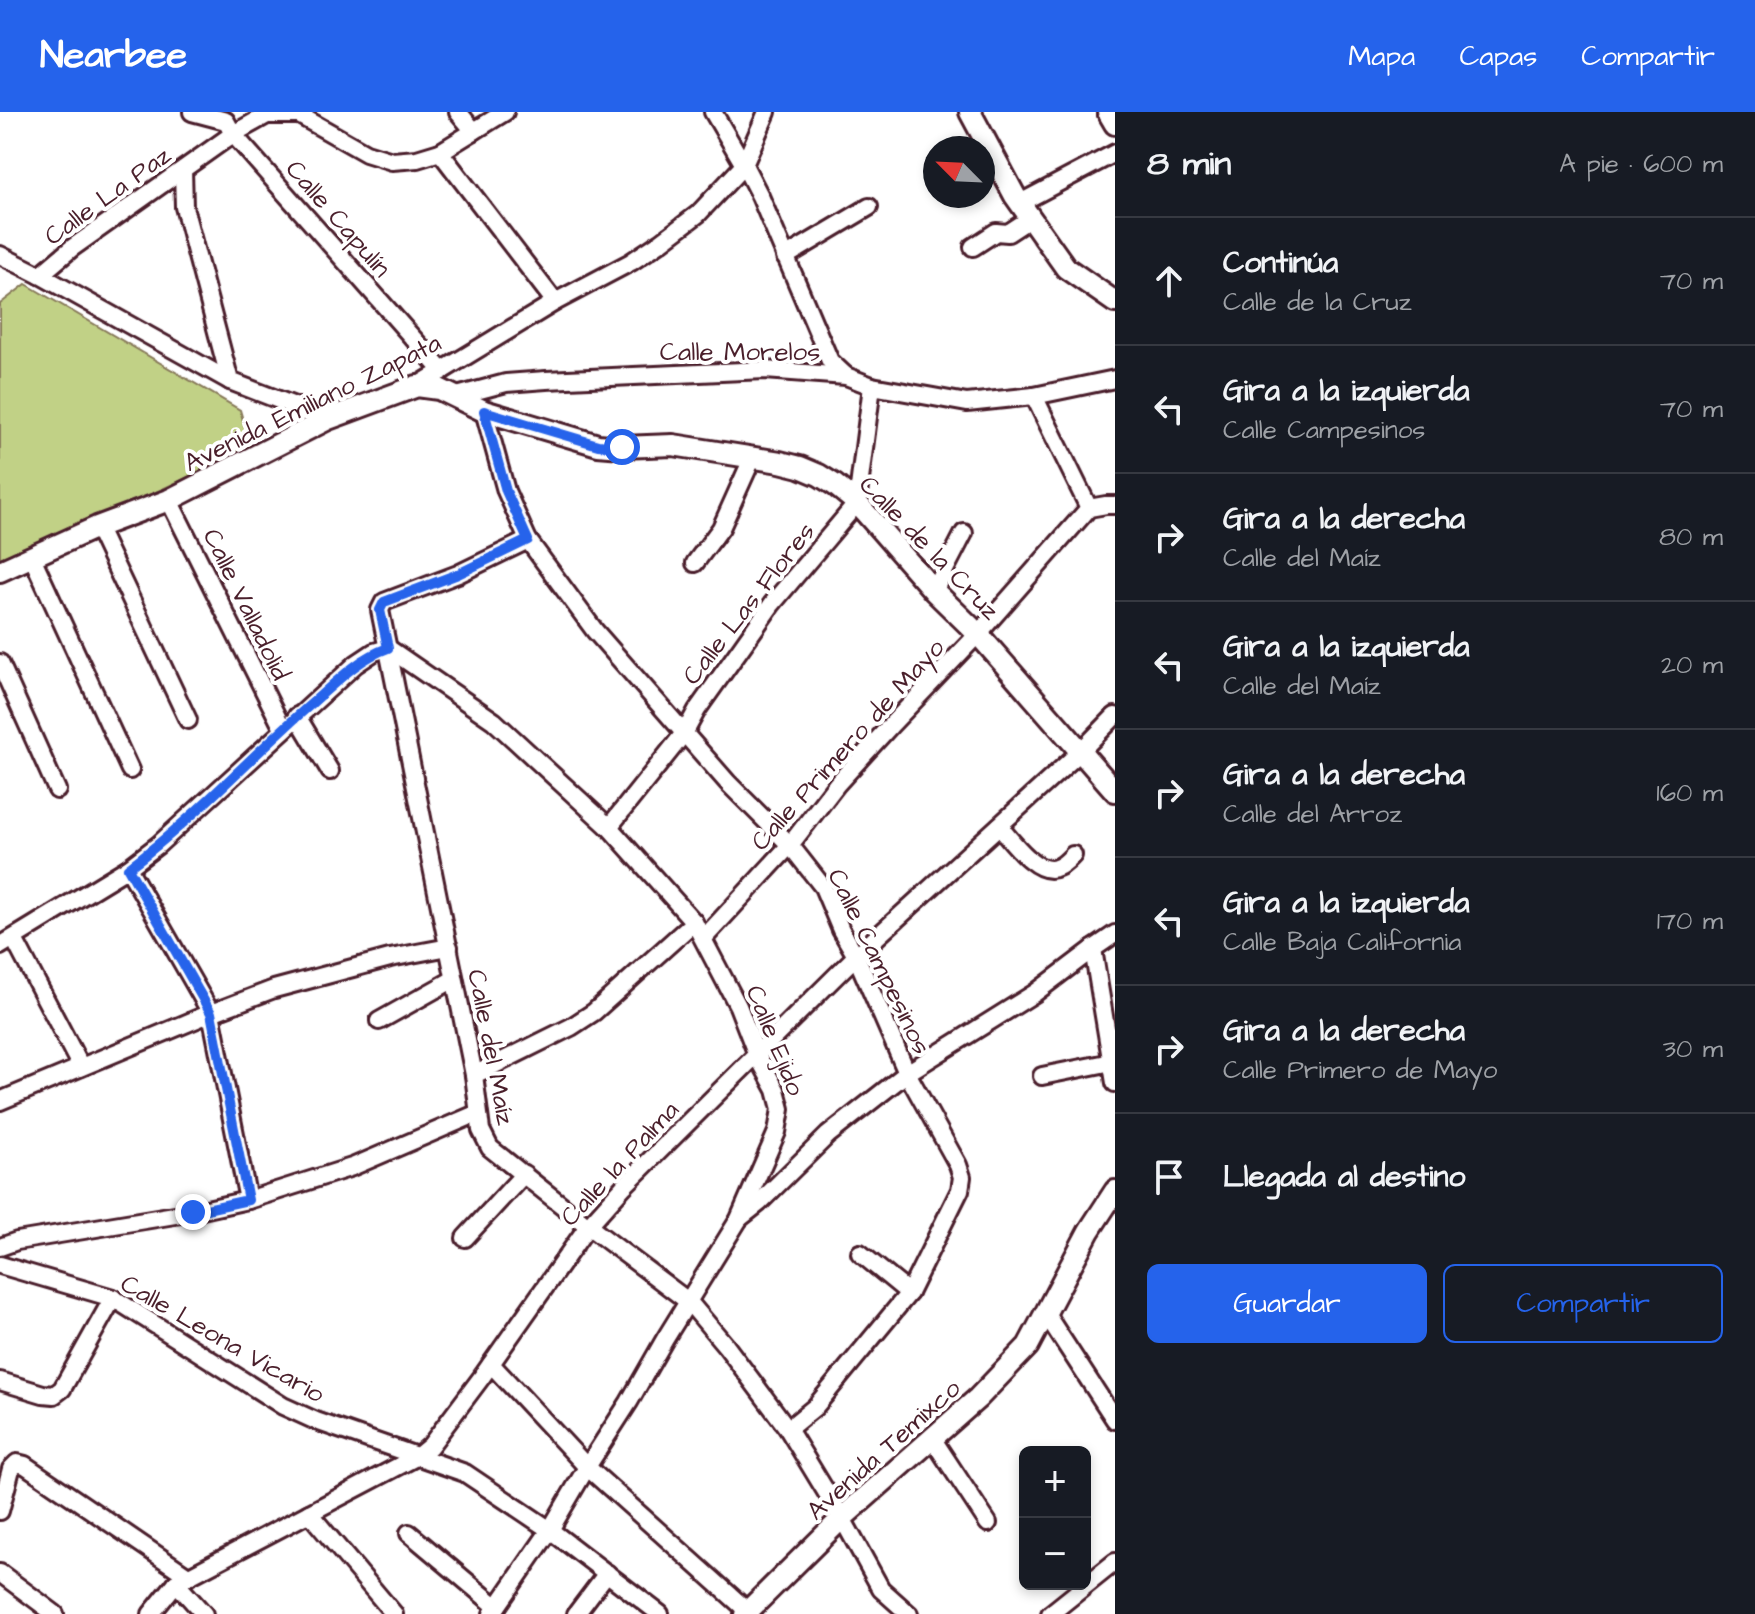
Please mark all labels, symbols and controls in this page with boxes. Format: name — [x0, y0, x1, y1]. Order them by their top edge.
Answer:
text: Nearbee — [40, 30, 187, 82]
text: Mapa — [1348, 37, 1415, 76]
text: Capas — [1459, 37, 1537, 76]
text: Compartir — [1581, 37, 1715, 76]
north arrow — [923, 136, 995, 208]
street label: Calle La Paz — [37, 138, 178, 254]
text: 8 min — [1147, 140, 1231, 188]
text: A pie · 600 m — [1559, 146, 1723, 182]
street label: Calle Capulín — [277, 152, 399, 285]
text: Continúa — [1223, 242, 1338, 284]
icon: ahead — [1147, 259, 1191, 303]
text: 70 m — [1660, 263, 1723, 299]
text: Calle de la Cruz — [1223, 284, 1412, 320]
street label: Avenida Emiliano Zapata — [178, 325, 447, 481]
street label: Calle Morelos — [660, 334, 820, 370]
text: Gira a la izquierda — [1223, 370, 1469, 412]
icon: left — [1147, 387, 1191, 431]
text: 70 m — [1660, 391, 1723, 427]
text: Calle Campesinos — [1223, 412, 1425, 448]
route start — [604, 429, 640, 465]
street label: Calle de la Cruz — [851, 467, 1008, 628]
text: Gira a la derecha — [1223, 498, 1465, 540]
street label: Calle Las Flores — [674, 515, 824, 692]
icon: right — [1147, 515, 1191, 559]
text: 80 m — [1659, 519, 1723, 555]
street label: Calle Valladolid — [194, 523, 298, 686]
text: Calle del Maíz — [1223, 540, 1381, 576]
text: Gira a la izquierda — [1223, 626, 1469, 668]
street label: Calle Primero de Mayo — [743, 630, 955, 860]
icon: left — [1147, 643, 1191, 687]
text: 20 m — [1661, 647, 1723, 683]
text: Calle del Maíz — [1223, 668, 1381, 704]
text: Gira a la derecha — [1223, 754, 1465, 796]
icon: right — [1147, 771, 1191, 815]
text: 160 m — [1656, 775, 1723, 811]
text: Calle del Arroz — [1223, 796, 1402, 832]
street label: Calle Campesinos — [819, 863, 940, 1060]
text: Gira a la izquierda — [1223, 882, 1469, 924]
icon: left — [1147, 899, 1191, 943]
text: 170 m — [1657, 903, 1723, 939]
text: Calle Baja California — [1223, 924, 1462, 960]
street label: Calle del Maíz — [458, 966, 524, 1128]
street label: Calle Ejido — [737, 980, 814, 1101]
text: Gira a la derecha — [1223, 1010, 1465, 1052]
icon: right — [1147, 1027, 1191, 1071]
text: 30 m — [1663, 1031, 1723, 1067]
text: Calle Primero de Mayo — [1223, 1052, 1497, 1088]
street label: Calle la Palma — [552, 1093, 687, 1234]
icon: arrive — [1147, 1155, 1191, 1199]
text: Llegada al destino — [1223, 1156, 1465, 1198]
route end — [175, 1194, 211, 1230]
button: Guardar — [1147, 1264, 1427, 1343]
button: Compartir — [1443, 1264, 1723, 1343]
street label: Calle Leona Vicario — [114, 1266, 332, 1412]
street label: Avenida Temixco — [799, 1371, 969, 1529]
map controls — [1019, 1446, 1091, 1590]
button: + — [1019, 1446, 1091, 1518]
button: − — [1019, 1518, 1091, 1590]

